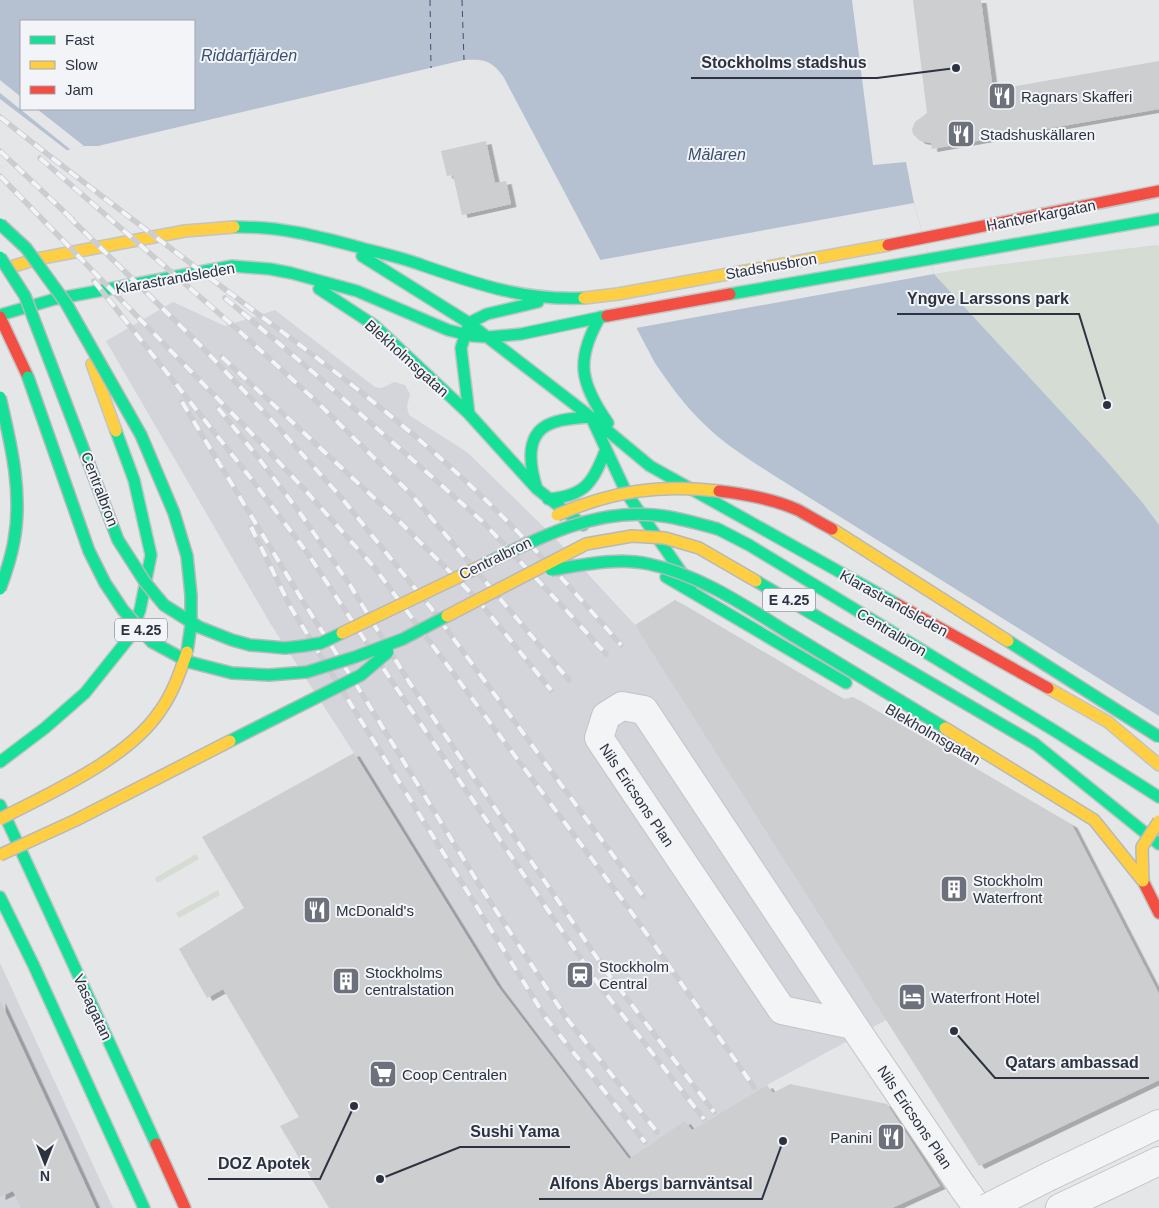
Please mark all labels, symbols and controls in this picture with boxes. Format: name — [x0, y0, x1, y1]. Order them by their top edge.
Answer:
legend — [20, 20, 195, 110]
text: Fast — [65, 31, 95, 48]
water label: Riddarfjärden — [201, 47, 297, 64]
callout: Stockholms stadshus — [691, 47, 877, 78]
text: Stockholms stadshus — [701, 54, 867, 71]
text: Slow — [65, 56, 98, 73]
text: Jam — [65, 81, 93, 98]
restaurant icon: Ragnars Skafferi — [987, 81, 1017, 111]
place label: Ragnars Skafferi — [1021, 88, 1132, 105]
restaurant icon: Stadshuskällaren — [946, 119, 976, 149]
place label: Stadshuskällaren — [980, 126, 1095, 143]
water label: Mälaren — [688, 146, 746, 163]
street label: Hantverkargatan — [985, 196, 1097, 234]
street label: Stadshusbron — [724, 250, 818, 282]
street label: Klarastrandsleden — [114, 259, 236, 297]
callout: Yngve Larssons park — [897, 283, 1079, 314]
text: Yngve Larssons park — [907, 290, 1069, 307]
street label: Blekholmsgatan — [362, 316, 452, 400]
street label: Centralbron — [78, 449, 122, 529]
street label: Centralbron — [456, 533, 534, 583]
street label: Klarastrandsleden — [837, 566, 951, 640]
road number: E 4.25 — [763, 588, 815, 612]
street label: Centralbron — [854, 605, 930, 659]
road number: E 4.25 — [115, 618, 167, 642]
street label: Blekholmsgatan — [883, 700, 983, 768]
street label: Nils Ericsons Plan — [596, 740, 678, 850]
place label: Stockholm Waterfront — [973, 872, 1043, 906]
building icon: Stockholm Waterfront — [939, 874, 969, 904]
restaurant icon: McDonald's — [302, 895, 332, 925]
place label: McDonald's — [336, 902, 414, 919]
place label: Stockholm Central — [599, 958, 669, 992]
station icon: Stockholm Central — [565, 960, 595, 990]
place label: Stockholms centralstation — [365, 964, 454, 998]
building icon: Stockholms centralstation — [331, 966, 361, 996]
street label: Vasagatan — [70, 971, 116, 1043]
hotel icon: Waterfront Hotel — [897, 982, 927, 1012]
place label: Waterfront Hotel — [931, 989, 1040, 1006]
callout: Qatars ambassad — [995, 1047, 1149, 1078]
text: Qatars ambassad — [1005, 1054, 1139, 1071]
supermarket icon: Coop Centralen — [368, 1059, 398, 1089]
street label: Nils Ericsons Plan — [874, 1062, 956, 1172]
place label: Coop Centralen — [402, 1066, 507, 1083]
callout: Sushi Yama — [460, 1116, 570, 1147]
restaurant icon: Panini — [876, 1122, 906, 1152]
text: Sushi Yama — [470, 1123, 560, 1140]
place label: Panini — [830, 1129, 872, 1146]
north arrow — [20, 1138, 70, 1188]
callout: DOZ Apotek — [208, 1148, 320, 1179]
text: DOZ Apotek — [218, 1155, 310, 1172]
text: N — [40, 1168, 50, 1184]
callout: Alfons Åbergs barnväntsal — [539, 1168, 762, 1199]
text: Alfons Åbergs barnväntsal — [549, 1174, 753, 1192]

